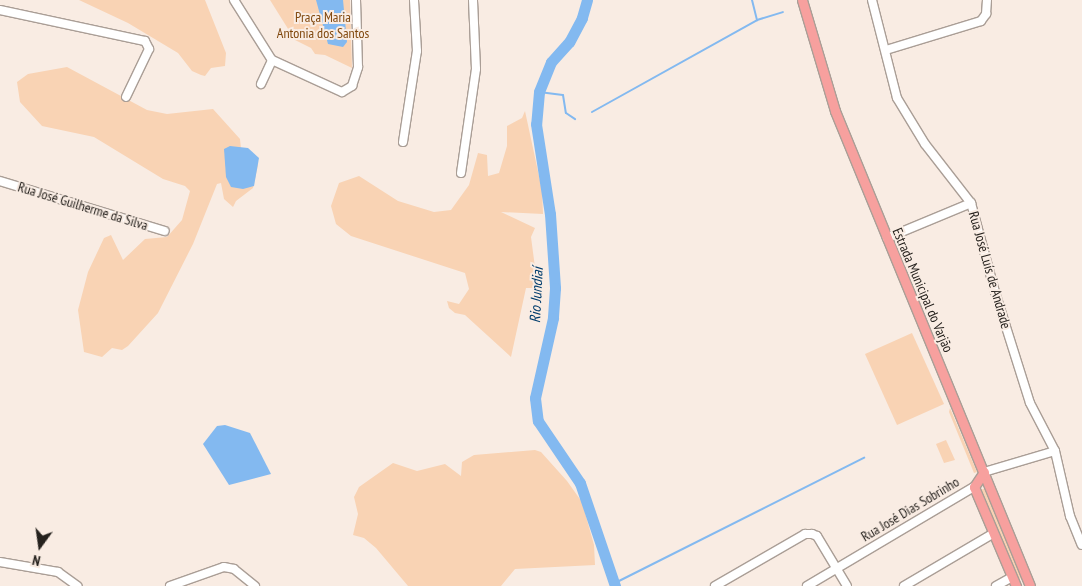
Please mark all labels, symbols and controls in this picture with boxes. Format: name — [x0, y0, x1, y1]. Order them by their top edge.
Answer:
park label: Praça Maria Antonia dos Santos — [277, 9, 369, 41]
street label: Rua José Guilherme da Silva — [16, 178, 150, 234]
street label: Rua José Luís de Andrade — [965, 209, 1015, 331]
street label: Estrada Municipal do Varjão — [889, 225, 957, 355]
water label: Rio Jundiaí — [526, 267, 546, 323]
street label: Rua José Dias Sobrinho — [858, 473, 962, 545]
north arrow — [15, 521, 65, 571]
text: N — [31, 551, 42, 570]

